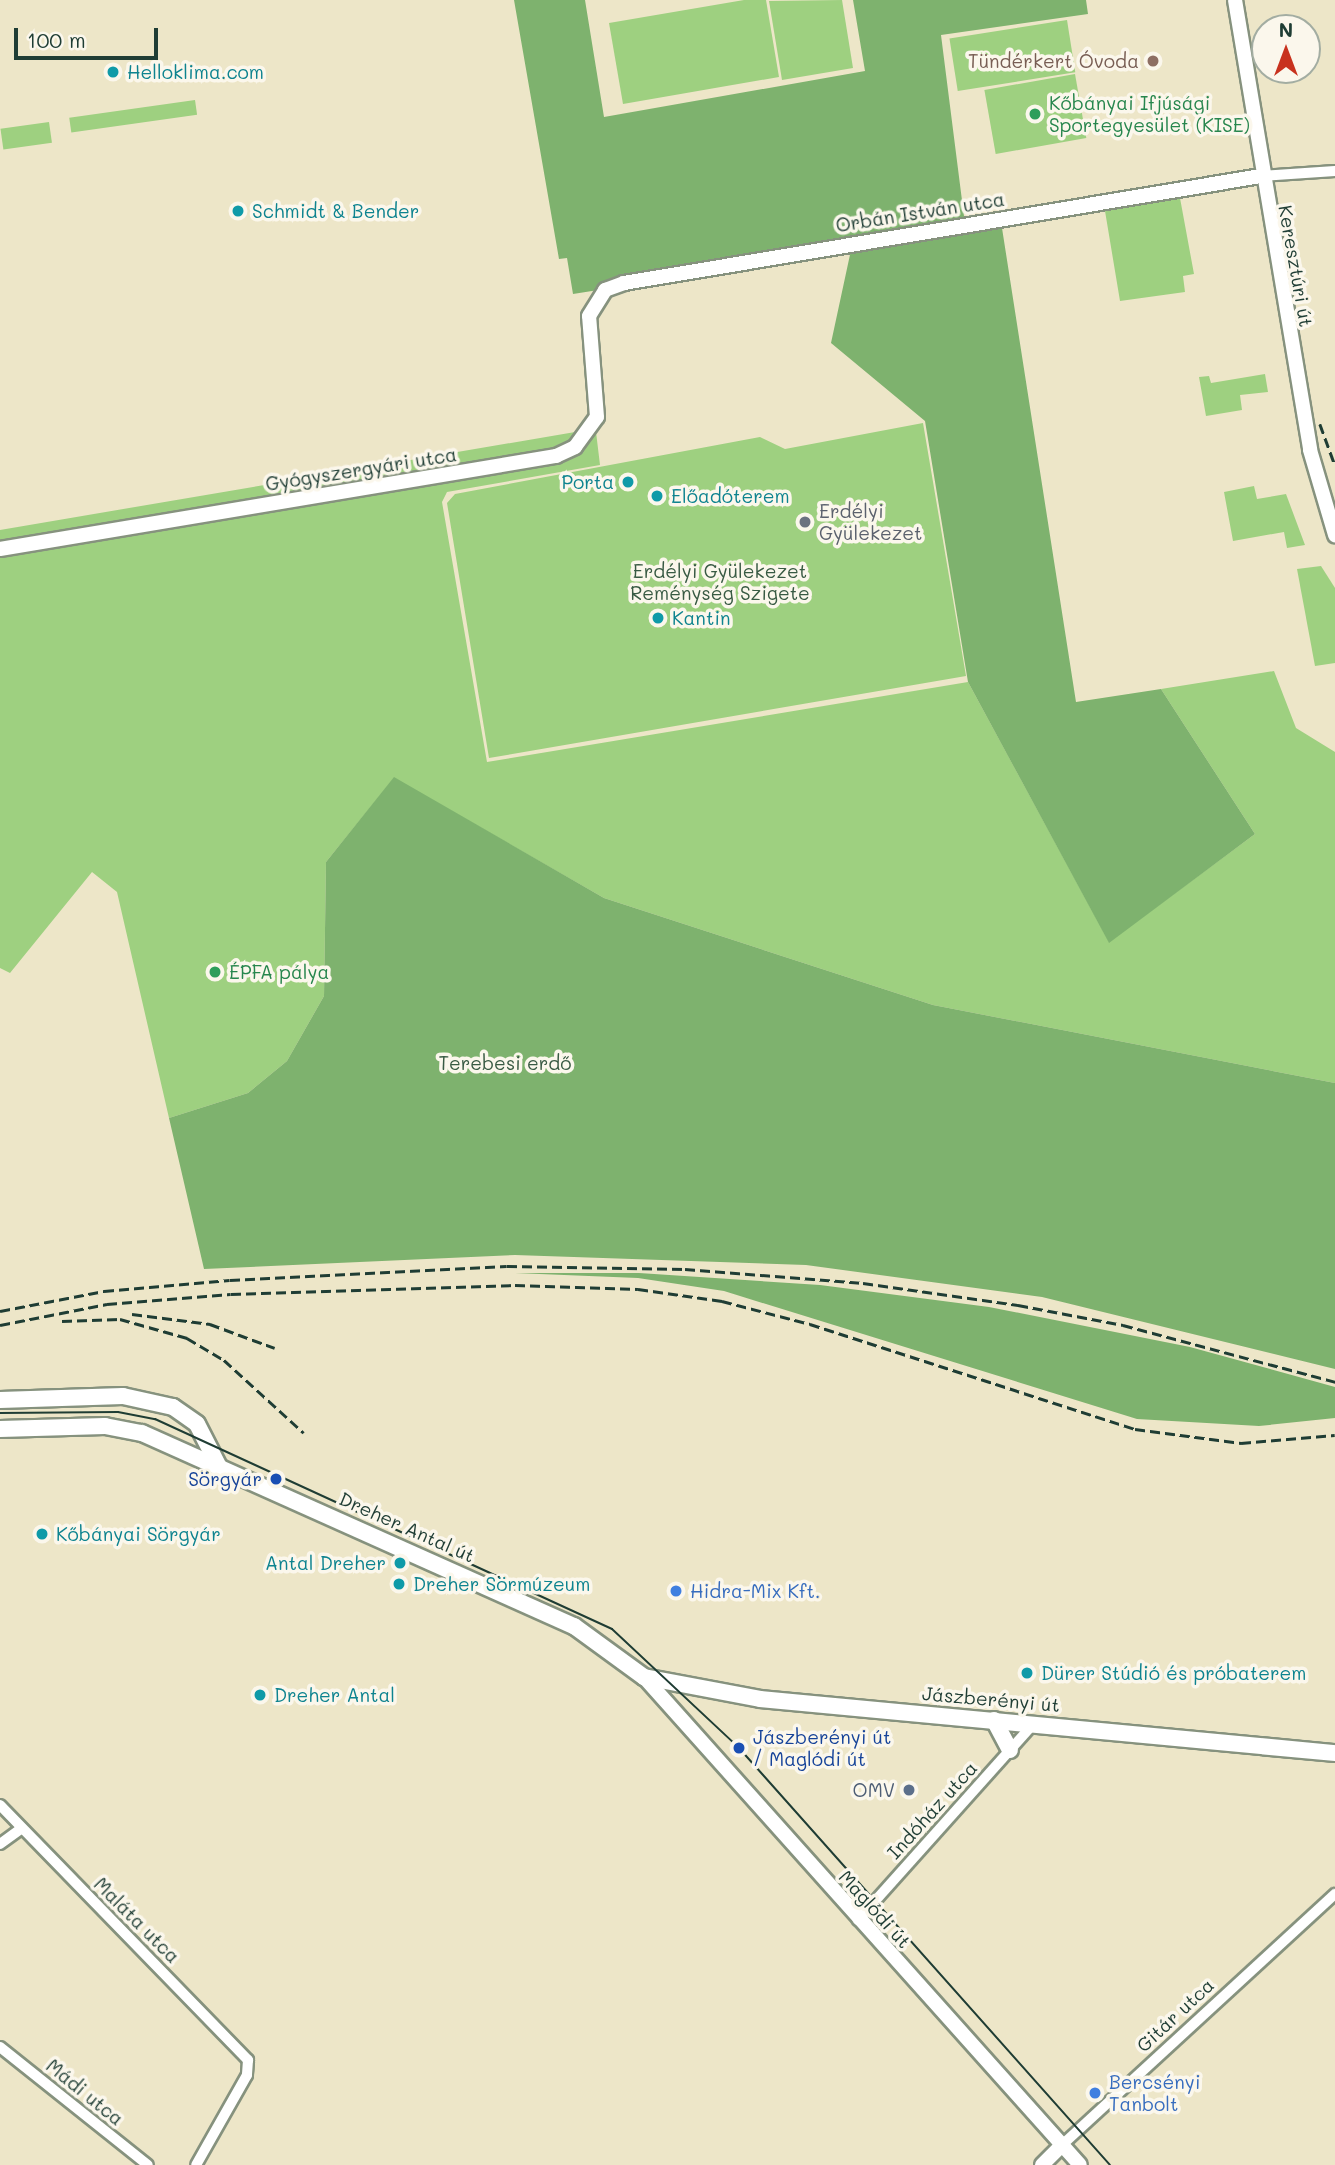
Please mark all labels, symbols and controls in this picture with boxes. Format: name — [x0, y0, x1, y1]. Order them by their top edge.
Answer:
scale bar — [18, 14, 161, 58]
north arrow — [1251, 14, 1321, 84]
text: N — [1279, 17, 1293, 42]
text: 100 m — [27, 26, 86, 53]
place label: Tündérkert Óvoda — [968, 50, 1139, 72]
marker: Tündérkert Óvoda — [1145, 53, 1161, 69]
place label: Helloklima.com — [127, 61, 264, 83]
marker: Helloklima.com — [105, 64, 121, 80]
place label: Kőbányai Ifjúsági Sportegyesület (KISE) — [1049, 92, 1250, 136]
marker: Kőbányai Ifjúsági Sportegyesület (KISE) — [1027, 106, 1043, 122]
street label: Orbán István utca — [834, 187, 1006, 237]
place label: Schmidt & Bender — [252, 200, 419, 222]
marker: Schmidt & Bender — [230, 203, 246, 219]
street label: Keresztúri út — [1274, 203, 1318, 329]
street label: Gyógyszergyári utca — [264, 443, 458, 495]
place label: Porta — [561, 471, 614, 493]
marker: Porta — [620, 474, 636, 490]
place label: Előadóterem — [671, 485, 790, 507]
marker: Előadóterem — [649, 488, 665, 504]
place label: Erdélyi Gyülekezet — [819, 500, 922, 544]
marker: Erdélyi Gyülekezet — [797, 514, 813, 530]
park label: Erdélyi Gyülekezet Reménység Szigete — [630, 560, 810, 604]
place label: Kantin — [672, 607, 731, 629]
marker: Kantin — [650, 610, 666, 626]
place label: ÉPFA pálya — [229, 961, 329, 983]
marker: ÉPFA pálya — [207, 964, 223, 980]
park label: Terebesi erdő — [438, 1052, 572, 1074]
place label: Sörgyár — [188, 1468, 262, 1490]
marker: Sörgyár — [268, 1471, 284, 1487]
street label: Dreher Antal út — [336, 1487, 478, 1567]
place label: Kőbányai Sörgyár — [56, 1523, 221, 1545]
marker: Kőbányai Sörgyár — [34, 1526, 50, 1542]
place label: Antal Dreher — [265, 1552, 386, 1574]
marker: Antal Dreher — [392, 1555, 408, 1571]
place label: Dreher Sörmúzeum — [413, 1573, 590, 1595]
marker: Dreher Sörmúzeum — [391, 1576, 407, 1592]
place label: Hidra-Mix Kft. — [690, 1580, 820, 1602]
marker: Hidra-Mix Kft. — [668, 1583, 684, 1599]
place label: Dürer Stúdió és próbaterem — [1041, 1662, 1307, 1684]
marker: Dürer Stúdió és próbaterem — [1019, 1665, 1035, 1681]
street label: Jászberényi út — [921, 1682, 1061, 1716]
place label: Dreher Antal — [274, 1684, 395, 1706]
marker: Dreher Antal — [252, 1687, 268, 1703]
place label: Jászberényi út / Maglódi út — [753, 1726, 891, 1770]
marker: Jászberényi út / Maglódi út — [731, 1740, 747, 1756]
street label: Indóház utca — [882, 1757, 982, 1863]
place label: OMV — [853, 1779, 895, 1801]
marker: OMV — [901, 1782, 917, 1798]
street label: Maglódi út — [834, 1865, 916, 1953]
street label: Maláta utca — [89, 1872, 185, 1968]
street label: Gitár utca — [1132, 1973, 1218, 2057]
street label: Mádi utca — [42, 2054, 128, 2130]
place label: Bercsényi Tanbolt — [1109, 2071, 1201, 2115]
marker: Bercsényi Tanbolt — [1087, 2085, 1103, 2101]

